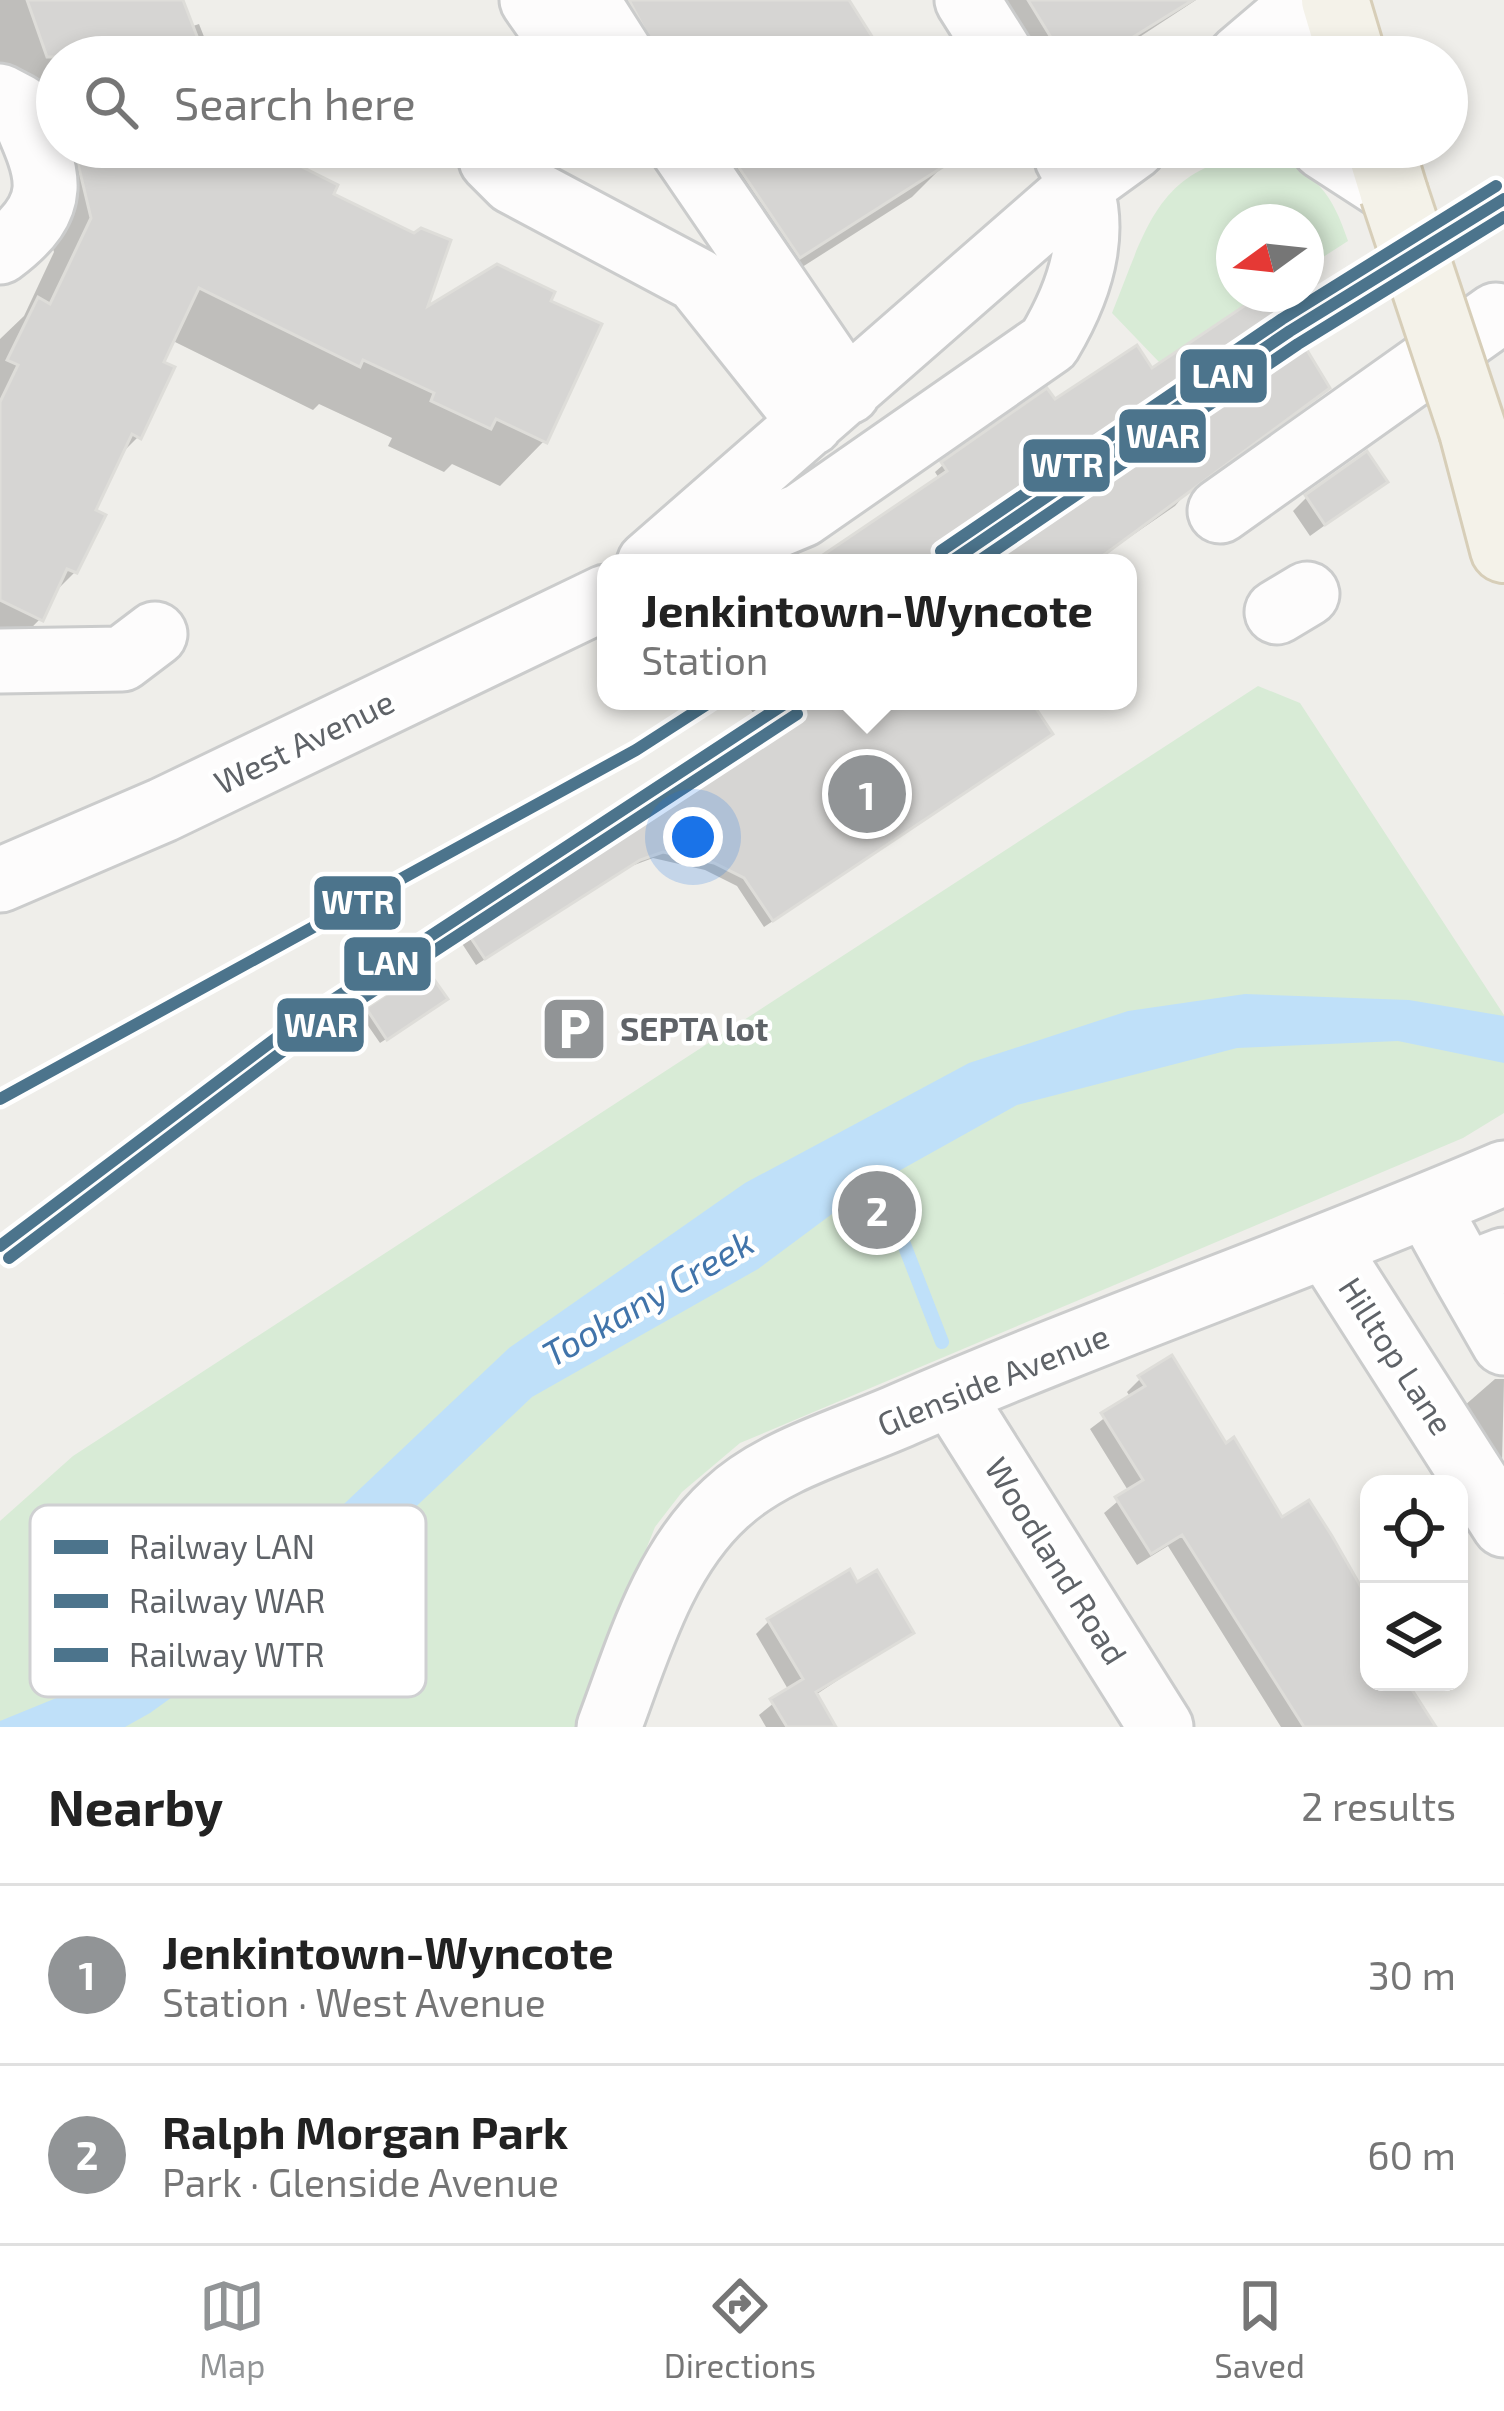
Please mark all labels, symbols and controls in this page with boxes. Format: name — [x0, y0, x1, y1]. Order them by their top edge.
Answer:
search box — [36, 36, 1468, 168]
icon: search — [78, 69, 144, 135]
text: Search here — [174, 75, 416, 129]
north arrow — [1216, 204, 1324, 312]
line badge: LAN — [1178, 347, 1269, 405]
text: LAN — [1191, 355, 1255, 395]
line badge: WAR — [1117, 407, 1208, 465]
text: WAR — [1126, 415, 1200, 455]
line badge: WTR — [1021, 437, 1112, 494]
text: WTR — [1030, 444, 1104, 484]
popup — [597, 554, 1137, 710]
text: Jenkintown-Wyncote — [641, 582, 1093, 636]
text: Station — [641, 636, 768, 683]
street label: West Avenue — [207, 680, 400, 802]
pin: 1 — [828, 749, 906, 839]
your location — [663, 807, 723, 867]
line badge: WTR — [312, 874, 403, 932]
text: WTR — [321, 881, 395, 921]
line badge: LAN — [342, 935, 433, 993]
text: LAN — [356, 942, 420, 982]
parking icon: SEPTA lot — [539, 994, 609, 1064]
line badge: WAR — [275, 996, 366, 1054]
text: WAR — [284, 1004, 358, 1044]
place label: SEPTA lot — [620, 1008, 768, 1048]
pin: 2 — [838, 1165, 916, 1255]
water label: Tookany Creek — [534, 1219, 761, 1375]
street label: Hilltop Lane — [1331, 1269, 1462, 1442]
street label: Glenside Avenue — [871, 1314, 1114, 1444]
street label: Woodland Road — [977, 1450, 1136, 1671]
map controls — [1360, 1475, 1468, 1691]
button: locate — [1360, 1475, 1468, 1583]
legend — [30, 1505, 426, 1697]
text: Railway LAN — [129, 1526, 315, 1566]
text: Railway WAR — [129, 1580, 325, 1620]
button: layers — [1360, 1583, 1468, 1691]
text: Railway WTR — [129, 1634, 325, 1674]
text: Nearby — [48, 1775, 223, 1836]
text: 2 results — [1301, 1782, 1456, 1829]
text: Jenkintown-Wyncote — [162, 1924, 614, 1978]
text: 1 — [79, 1951, 95, 1998]
text: 30 m — [1368, 1951, 1456, 1998]
text: Station · West Avenue — [162, 1978, 546, 2025]
text: Ralph Morgan Park — [162, 2104, 568, 2158]
text: 2 — [76, 2131, 98, 2178]
text: 60 m — [1367, 2131, 1456, 2178]
text: Park · Glenside Avenue — [162, 2158, 559, 2205]
tab: Map — [199, 2273, 265, 2385]
tab: Directions — [664, 2273, 816, 2385]
tab: Saved — [1214, 2273, 1305, 2385]

